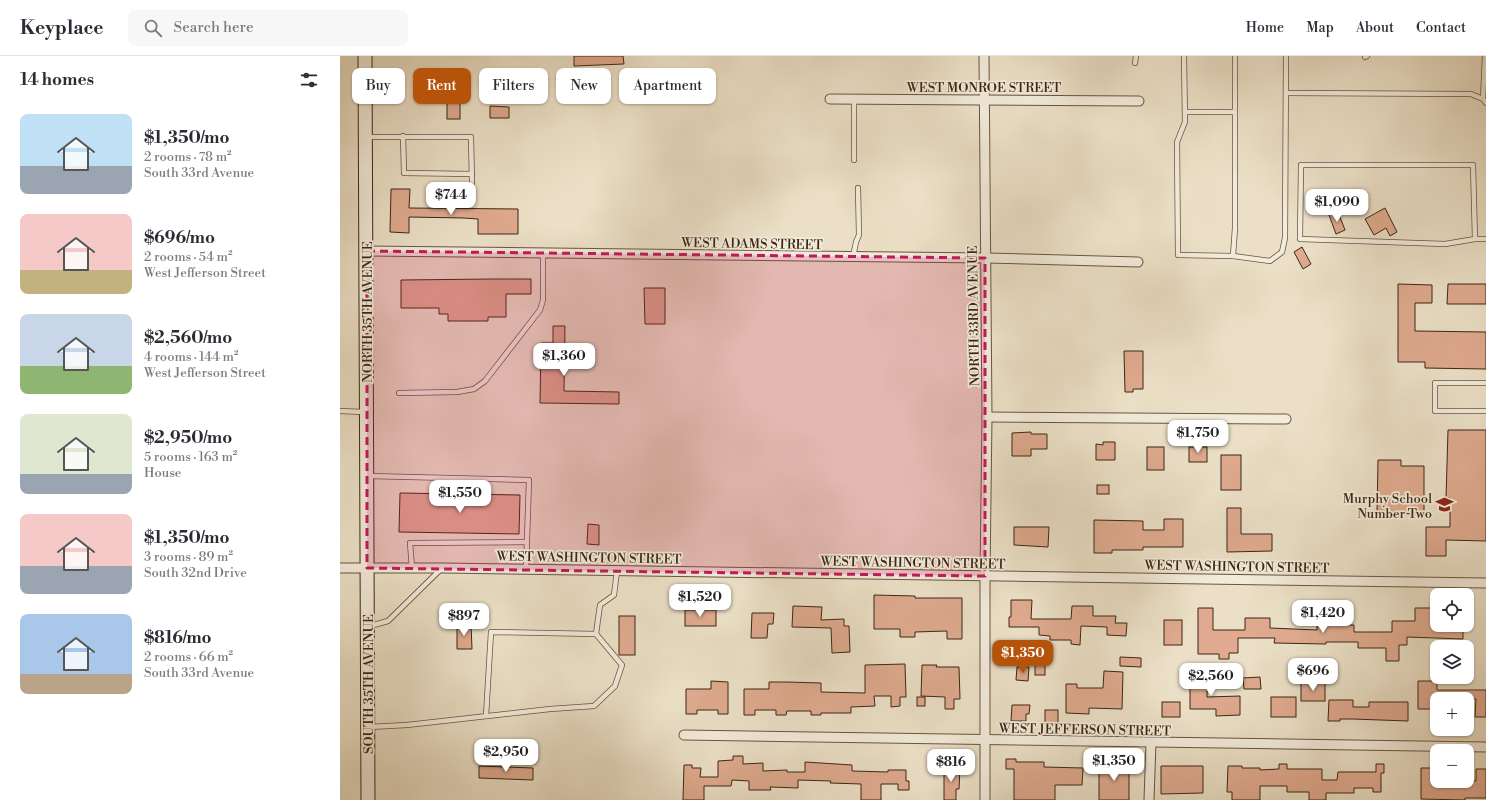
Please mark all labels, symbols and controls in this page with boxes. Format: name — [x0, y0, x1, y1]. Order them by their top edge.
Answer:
search box — [128, 10, 408, 46]
text: Keyplace — [20, 16, 104, 40]
icon: search — [142, 17, 164, 39]
text: Search here — [174, 18, 254, 37]
text: Home — [1246, 19, 1284, 37]
text: Map — [1306, 19, 1334, 37]
text: About — [1356, 19, 1394, 37]
text: Contact — [1416, 19, 1466, 37]
chip: Buy — [352, 68, 405, 104]
chip: Rent — [413, 68, 471, 104]
chip: Filters — [479, 68, 548, 104]
chip: New — [556, 68, 611, 104]
chip: Apartment — [619, 68, 716, 104]
text: 14 homes — [20, 69, 94, 91]
icon: filters — [298, 69, 320, 91]
street label: WEST MONROE STREET — [906, 80, 1061, 96]
text: $1,350/mo — [144, 127, 230, 149]
icon: home — [52, 130, 100, 178]
text: 2 rooms · 78 m² — [144, 149, 232, 165]
text: South 33rd Avenue — [144, 165, 254, 181]
pin: $744 — [427, 182, 475, 216]
text: $744 — [435, 187, 467, 203]
pin: $1,090 — [1304, 189, 1370, 223]
text: $1,090 — [1314, 194, 1360, 210]
text: $696/mo — [144, 227, 215, 249]
icon: home — [52, 230, 100, 278]
street label: WEST ADAMS STREET — [680, 235, 823, 253]
street label: NORTH 35TH AVENUE — [360, 241, 376, 383]
street label: NORTH 33RD AVENUE — [965, 245, 983, 387]
text: 2 rooms · 54 m² — [144, 249, 233, 265]
text: West Jefferson Street — [144, 265, 266, 281]
text: $2,560/mo — [144, 327, 232, 349]
icon: home — [52, 330, 100, 378]
pin: $1,360 — [531, 343, 597, 377]
text: $1,360 — [542, 348, 586, 364]
text: 4 rooms · 144 m² — [144, 349, 239, 365]
text: West Jefferson Street — [144, 365, 266, 381]
pin: $1,750 — [1165, 420, 1231, 454]
text: $1,750 — [1177, 425, 1220, 441]
text: $2,950/mo — [144, 427, 232, 449]
icon: home — [52, 430, 100, 478]
text: 5 rooms · 163 m² — [144, 449, 237, 465]
text: House — [144, 465, 181, 481]
pin: $1,550 — [427, 480, 493, 514]
text: $1,550 — [438, 485, 482, 501]
place label: Murphy School Number Two — [1343, 491, 1432, 522]
school or university icon: Murphy School Number Two — [1435, 495, 1455, 515]
text: $1,350/mo — [144, 527, 230, 549]
icon: home — [52, 530, 100, 578]
street label: WEST WASHINGTON STREET — [495, 548, 682, 568]
text: 3 rooms · 89 m² — [144, 549, 233, 565]
street label: WEST WASHINGTON STREET — [819, 553, 1006, 573]
street label: WEST WASHINGTON STREET — [1143, 557, 1330, 577]
text: South 32nd Drive — [144, 565, 247, 581]
pin: $1,520 — [667, 584, 733, 618]
map controls — [1430, 588, 1474, 788]
button: locate — [1430, 588, 1474, 632]
text: $1,520 — [678, 589, 722, 605]
pin: $1,420 — [1290, 600, 1356, 634]
pin: $897 — [440, 603, 488, 637]
text: $1,420 — [1301, 605, 1345, 621]
text: $897 — [448, 608, 480, 624]
street label: SOUTH 35TH AVENUE — [361, 614, 377, 754]
text: $816/mo — [144, 627, 212, 649]
icon: home — [52, 630, 100, 678]
pin: $1,350 — [990, 640, 1056, 674]
button: layers — [1430, 640, 1474, 684]
text: $1,350 — [1001, 645, 1045, 661]
text: 2 rooms · 66 m² — [144, 649, 233, 665]
pin: $696 — [1289, 658, 1337, 692]
pin: $2,560 — [1178, 663, 1244, 697]
text: $696 — [1297, 663, 1329, 679]
text: South 33rd Avenue — [144, 665, 254, 681]
text: $2,560 — [1188, 668, 1234, 684]
button: + — [1430, 692, 1474, 736]
street label: WEST JEFFERSON STREET — [998, 720, 1171, 740]
pin: $2,950 — [473, 739, 539, 773]
text: $2,950 — [483, 744, 529, 760]
button: − — [1430, 744, 1474, 788]
pin: $1,350 — [1081, 748, 1147, 782]
pin: $816 — [927, 749, 975, 783]
text: $1,350 — [1092, 753, 1136, 769]
text: $816 — [936, 754, 966, 770]

